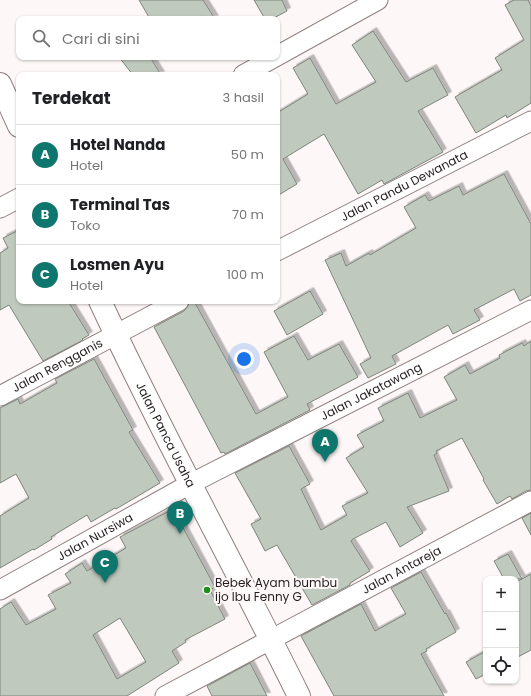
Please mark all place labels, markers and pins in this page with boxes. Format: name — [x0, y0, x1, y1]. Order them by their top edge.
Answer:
pin: A — [312, 429, 338, 462]
pin: B — [167, 501, 193, 534]
pin: C — [92, 550, 118, 583]
place label: Bebek Ayam bumbu ijo Ibu Fenny G — [215, 574, 337, 605]
marker: Bebek Ayam bumbu ijo Ibu Fenny G — [202, 585, 212, 595]

